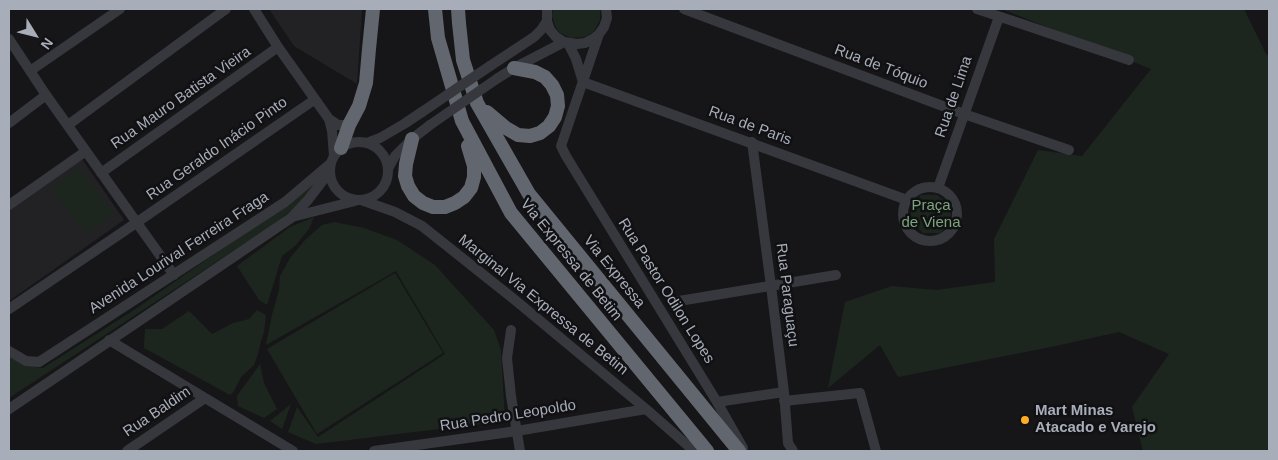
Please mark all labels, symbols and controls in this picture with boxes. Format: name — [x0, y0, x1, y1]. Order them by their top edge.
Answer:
north arrow — [10, 10, 60, 60]
text: N — [38, 35, 57, 53]
street label: Rua de Tóquio — [832, 41, 930, 93]
street label: Rua Mauro Batista Vieira — [108, 43, 254, 153]
street label: Rua de Lima — [932, 54, 976, 140]
street label: Rua Geraldo Inácio Pinto — [143, 94, 291, 204]
street label: Rua de Paris — [706, 103, 794, 149]
street label: Avenida Lourival Ferreira Fraga — [86, 188, 272, 318]
street label: Via Expressa de Betim — [516, 195, 626, 325]
park label: Praça de Viena — [902, 197, 960, 232]
street label: Rua Pastor Odilon Lopes — [614, 215, 718, 367]
street label: Marginal Via Expressa de Betim — [455, 231, 631, 379]
street label: Via Expressa — [579, 232, 649, 312]
street label: Rua Paraguaçu — [772, 242, 802, 348]
street label: Rua Baldim — [120, 383, 194, 441]
street label: Rua Pedro Leopoldo — [439, 396, 577, 436]
place label: Mart Minas Atacado e Varejo — [1035, 402, 1156, 437]
marker: Mart Minas Atacado e Varejo — [1019, 414, 1031, 426]

